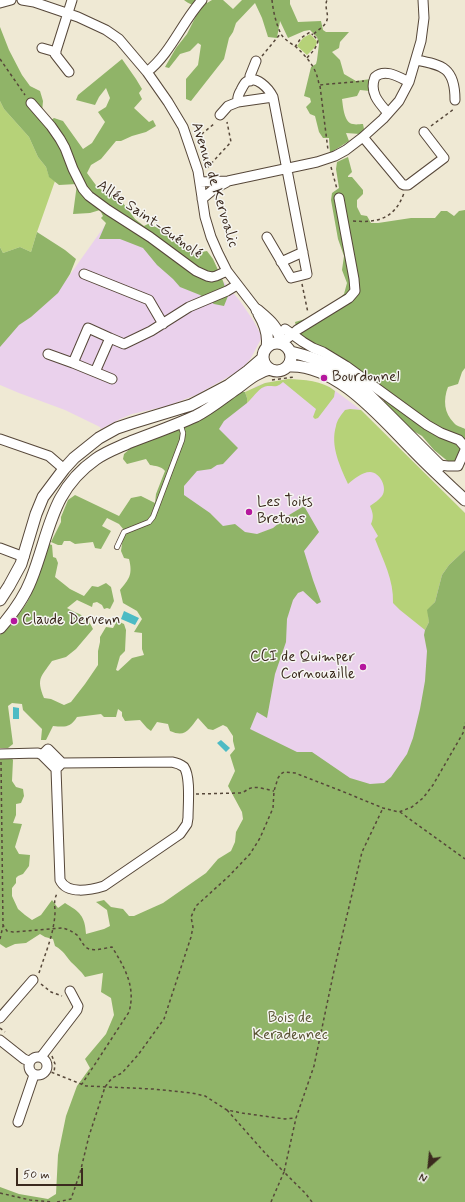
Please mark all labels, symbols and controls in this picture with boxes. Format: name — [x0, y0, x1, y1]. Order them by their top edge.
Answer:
street label: Avenue de Kervoalic — [186, 120, 242, 250]
street label: Allée Saint-Guénolé — [93, 177, 205, 263]
place label: Bourdonnel — [332, 369, 399, 387]
marker: Bourdonnel — [319, 373, 329, 383]
place label: Les Toits Bretons — [257, 494, 313, 529]
marker: Les Toits Bretons — [244, 507, 254, 517]
place label: Claude Dervenn — [22, 612, 120, 630]
marker: Claude Dervenn — [9, 616, 19, 626]
place label: CCI de Quimper Cornouaille — [250, 649, 355, 684]
marker: CCI de Quimper Cornouaille — [358, 662, 368, 672]
park label: Bois de Keradennec — [252, 1010, 328, 1045]
north arrow — [409, 1146, 449, 1186]
scale bar — [18, 1160, 85, 1186]
text: 50 m — [23, 1167, 50, 1183]
text: N — [417, 1169, 430, 1185]

